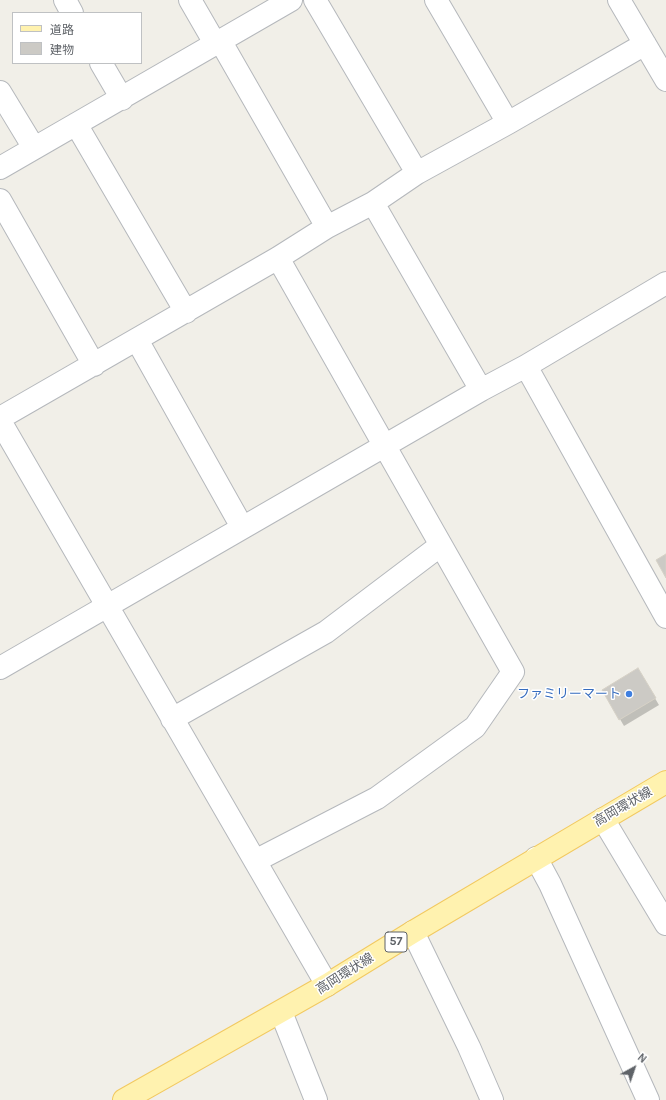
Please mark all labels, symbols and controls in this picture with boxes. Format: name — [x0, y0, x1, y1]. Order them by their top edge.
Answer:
legend — [12, 12, 142, 64]
text: 道路 — [50, 23, 74, 37]
text: 建物 — [50, 43, 74, 57]
place label: ファミリーマート — [517, 686, 621, 702]
marker: ファミリーマート — [624, 689, 634, 699]
street label: 高岡環状線 — [591, 784, 655, 830]
road number: 57 — [385, 932, 407, 952]
street label: 高岡環状線 — [313, 950, 377, 998]
north arrow — [614, 1048, 654, 1088]
text: N — [635, 1051, 649, 1066]

